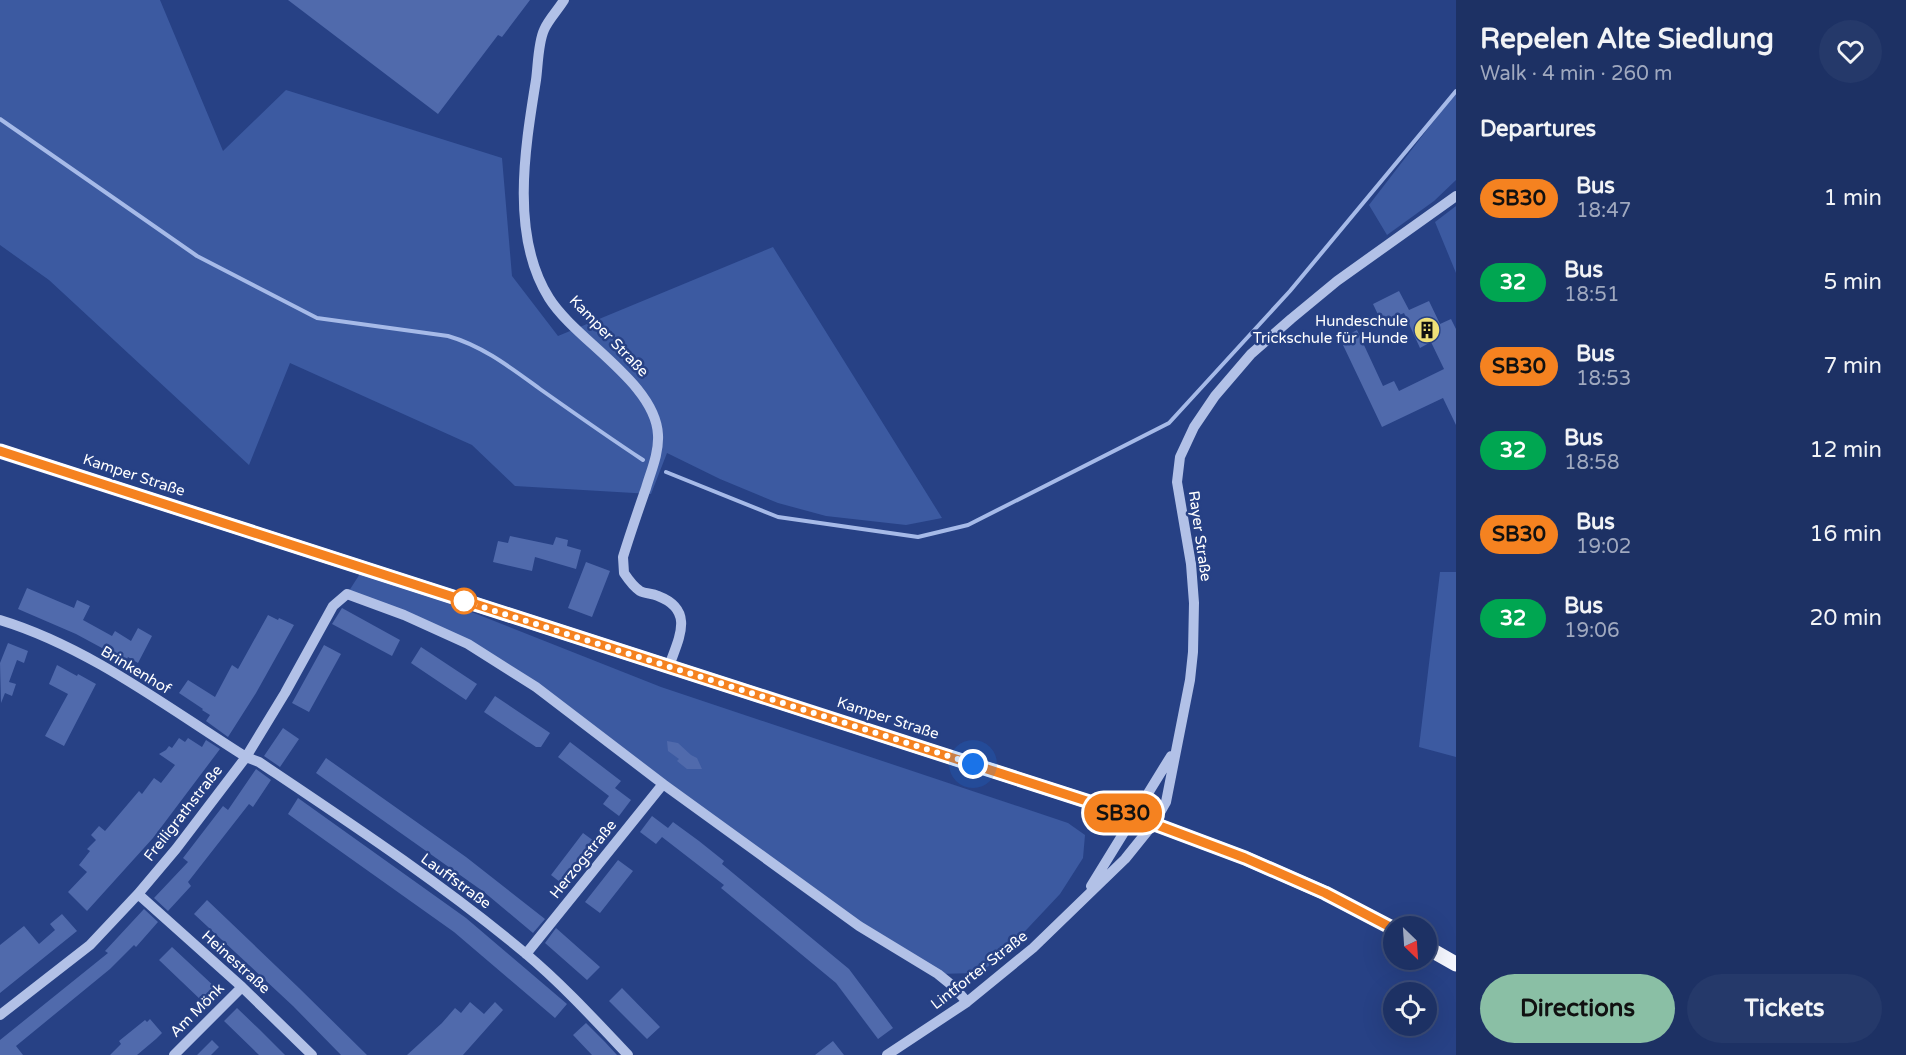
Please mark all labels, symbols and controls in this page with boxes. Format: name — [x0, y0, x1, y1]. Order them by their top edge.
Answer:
button: heart — [1819, 20, 1882, 83]
text: Repelen Alte Siedlung — [1480, 22, 1774, 56]
text: Walk · 4 min · 260 m — [1480, 62, 1672, 86]
text: Departures — [1480, 116, 1596, 142]
text: Bus — [1576, 173, 1615, 199]
text: 1 min — [1823, 185, 1882, 211]
text: SB30 — [1492, 186, 1546, 211]
text: 18:47 — [1576, 199, 1631, 223]
text: Bus — [1564, 257, 1603, 283]
text: 5 min — [1823, 269, 1882, 295]
text: 32 — [1500, 270, 1526, 295]
text: 18:51 — [1564, 283, 1619, 307]
street label: Kamper Straße — [566, 292, 652, 380]
place label: Hundeschule Trickschule für Hunde — [1253, 312, 1408, 347]
building icon: Hundeschule Trickschule für Hunde — [1412, 315, 1442, 345]
text: Bus — [1576, 341, 1615, 367]
text: 7 min — [1823, 353, 1882, 379]
text: SB30 — [1492, 354, 1546, 379]
text: 18:53 — [1576, 367, 1631, 391]
text: Bus — [1564, 425, 1603, 451]
text: 12 min — [1810, 437, 1882, 463]
text: 32 — [1500, 438, 1526, 463]
street label: Kamper Straße — [81, 450, 187, 500]
text: 18:58 — [1564, 451, 1619, 475]
street label: Rayer Straße — [1185, 489, 1215, 583]
text: Bus — [1576, 509, 1615, 535]
text: 16 min — [1810, 521, 1882, 547]
text: SB30 — [1492, 522, 1546, 547]
text: 19:02 — [1576, 535, 1631, 559]
unlabelled marker — [451, 588, 477, 614]
text: Bus — [1564, 593, 1603, 619]
text: 20 min — [1810, 605, 1882, 631]
text: 32 — [1500, 606, 1526, 631]
text: 19:06 — [1564, 619, 1619, 643]
street label: Brinkenhof — [98, 642, 175, 698]
street label: Kamper Straße — [835, 693, 941, 743]
your location — [958, 749, 988, 779]
street label: Freiligrathstraße — [140, 761, 226, 865]
line badge: SB30 — [1081, 794, 1165, 832]
text: SB30 — [1096, 801, 1150, 826]
street label: Herzogstraße — [546, 816, 620, 902]
street label: Lauffstraße — [417, 849, 495, 913]
north arrow — [1383, 916, 1437, 970]
map controls — [1383, 916, 1437, 1036]
street label: Heinestraße — [198, 927, 274, 997]
street label: Lintforter Straße — [927, 927, 1031, 1013]
button: Directions — [1480, 974, 1675, 1043]
button: Tickets — [1687, 974, 1882, 1043]
street label: Am Mönk — [166, 979, 228, 1041]
button: locate — [1383, 982, 1437, 1036]

